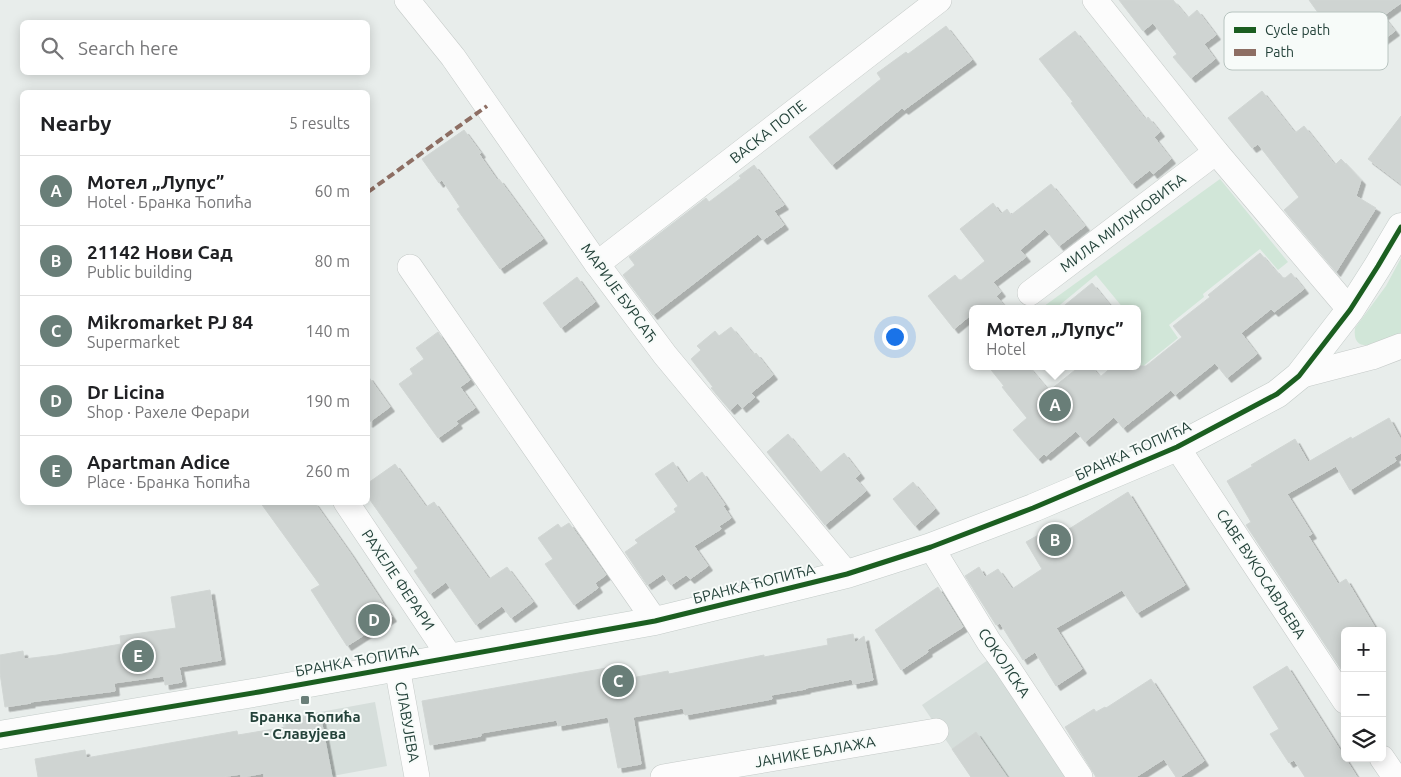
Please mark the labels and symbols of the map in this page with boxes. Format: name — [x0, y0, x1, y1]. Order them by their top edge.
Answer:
legend — [1224, 12, 1388, 70]
text: Cycle path — [1265, 22, 1330, 38]
text: Path — [1265, 44, 1294, 60]
street label: ВАСКА ПОПЕ — [726, 97, 809, 167]
street label: МИЛА МИЛУНОВИЋА — [1056, 170, 1189, 275]
street label: МАРИЈЕ БУРСАЋ — [578, 240, 661, 345]
your location — [882, 324, 908, 350]
pin: A — [1039, 386, 1071, 424]
street label: БРАНКА ЋОПИЋА — [1072, 417, 1194, 484]
street label: САВЕ ВУКОСАВЉЕВА — [1213, 506, 1310, 642]
pin: B — [1039, 521, 1071, 559]
street label: РАХЕЛЕ ФЕРАРИ — [358, 526, 438, 633]
street label: БРАНКА ЋОПИЋА — [691, 560, 817, 607]
pin: D — [358, 601, 390, 639]
street label: СОКОЛСКА — [975, 625, 1034, 701]
pin: E — [122, 637, 154, 675]
street label: БРАНКА ЋОПИЋА — [294, 641, 420, 680]
pin: C — [602, 662, 634, 700]
street label: СЛАВУЈЕВА — [392, 680, 423, 764]
marker: Бранка Ћопића - Славујева — [299, 694, 311, 706]
place label: Бранка Ћопића - Славујева — [249, 708, 361, 742]
street label: ЈАНИКЕ БАЛАЖА — [753, 732, 877, 770]

